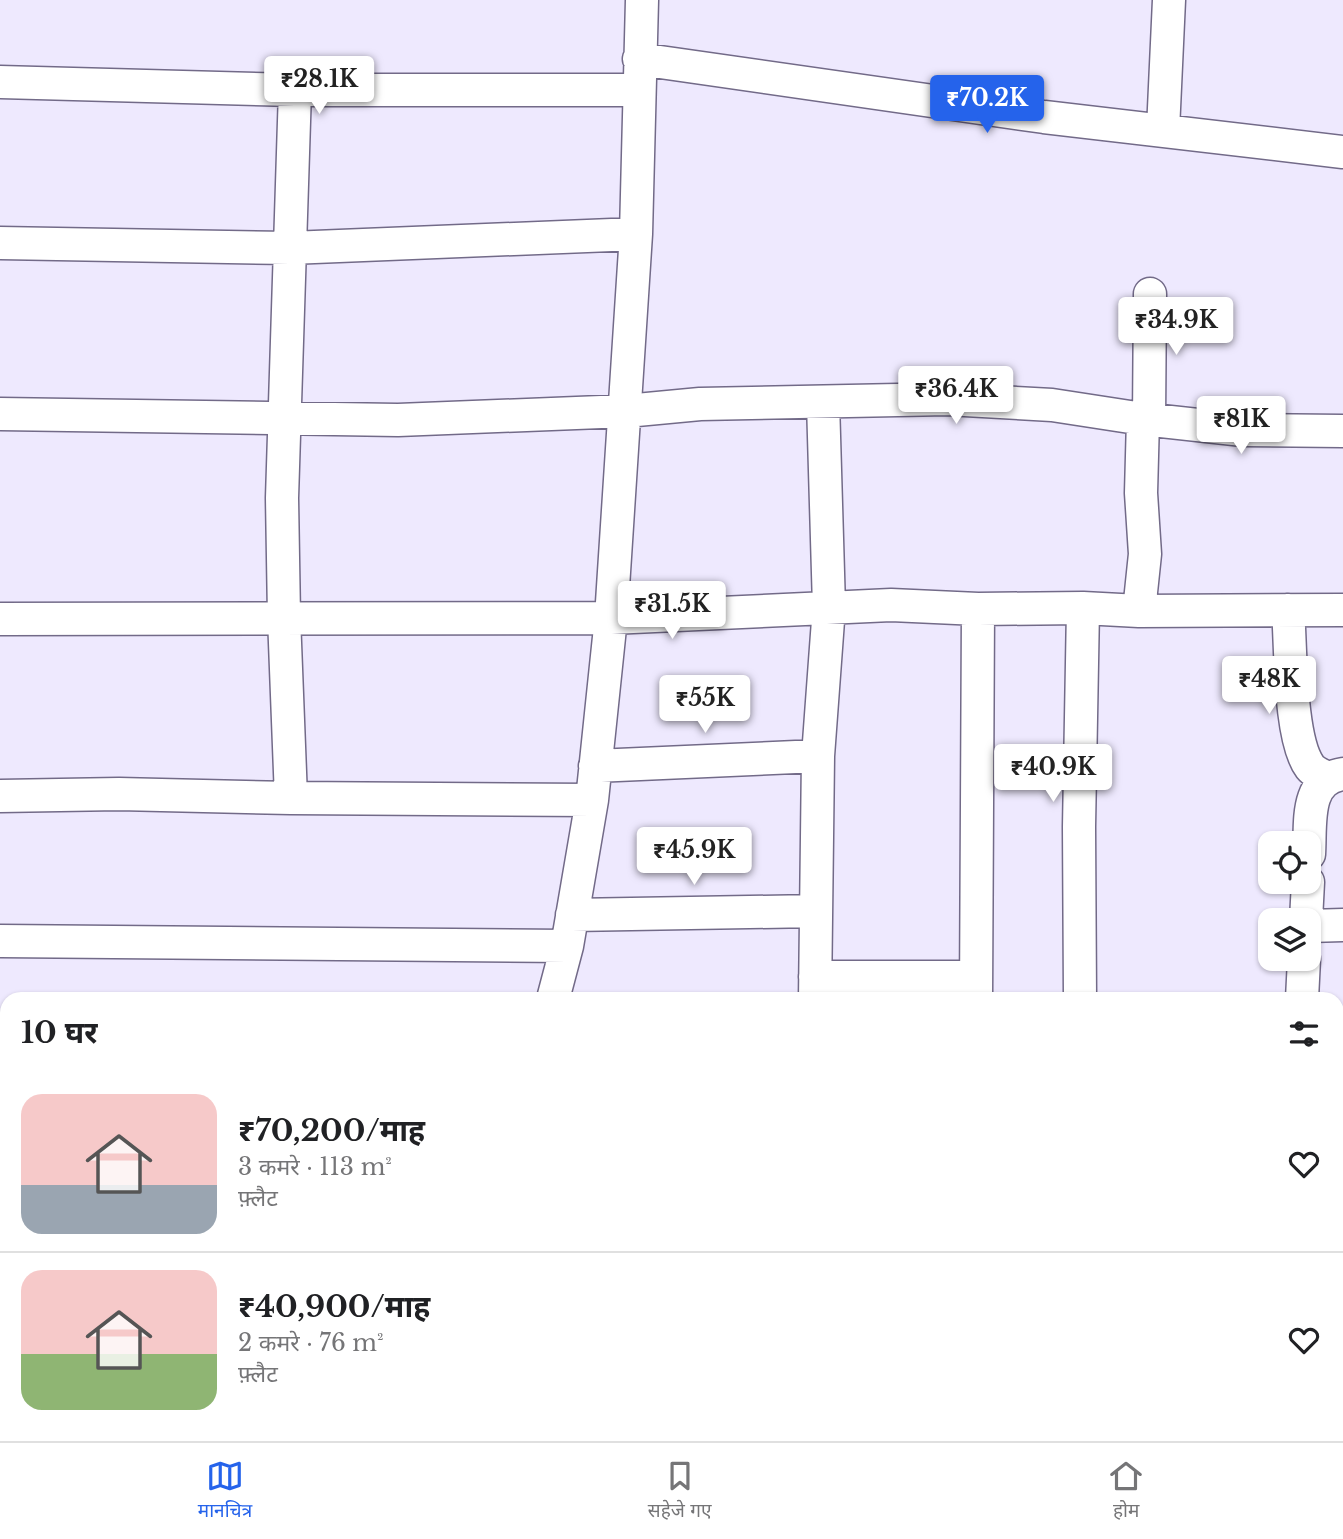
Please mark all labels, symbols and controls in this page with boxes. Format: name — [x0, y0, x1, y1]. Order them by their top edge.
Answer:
pin: ₹28.1K — [262, 57, 376, 116]
text: ₹28.1K — [280, 65, 358, 93]
pin: ₹70.2K — [930, 76, 1044, 135]
text: ₹70.2K — [946, 84, 1028, 112]
pin: ₹34.9K — [1119, 298, 1233, 357]
text: ₹34.9K — [1134, 306, 1218, 334]
pin: ₹36.4K — [899, 366, 1013, 426]
text: ₹36.4K — [914, 375, 998, 403]
pin: ₹81K — [1200, 396, 1282, 456]
text: ₹81K — [1213, 405, 1269, 433]
pin: ₹31.5K — [615, 582, 729, 641]
text: ₹31.5K — [634, 590, 710, 618]
pin: ₹48K — [1228, 656, 1310, 716]
text: ₹48K — [1238, 665, 1300, 693]
pin: ₹55K — [664, 676, 746, 735]
text: ₹55K — [675, 684, 735, 712]
pin: ₹40.9K — [996, 744, 1110, 804]
text: ₹40.9K — [1010, 753, 1096, 781]
pin: ₹45.9K — [637, 828, 751, 887]
map controls — [1258, 831, 1321, 971]
button: locate — [1258, 831, 1321, 894]
text: ₹45.9K — [653, 836, 735, 864]
button: layers — [1258, 908, 1321, 971]
text: 10 घर — [21, 1014, 97, 1051]
icon: filters — [1285, 1015, 1323, 1053]
text: ₹70,200/माह — [238, 1112, 425, 1149]
icon: home — [77, 1122, 161, 1206]
icon: heart — [1285, 1145, 1323, 1183]
text: 3 कमरे · 113 m² — [238, 1153, 392, 1181]
text: फ़्लैट — [238, 1184, 278, 1212]
text: ₹40,900/माह — [238, 1288, 430, 1325]
icon: home — [77, 1298, 161, 1382]
icon: heart — [1285, 1321, 1323, 1359]
text: 2 कमरे · 76 m² — [238, 1329, 384, 1357]
text: फ़्लैट — [238, 1360, 278, 1388]
tab: मानचित्र — [198, 1457, 252, 1525]
tab: सहेजे गए — [648, 1457, 712, 1525]
tab: होम — [1107, 1457, 1145, 1525]

